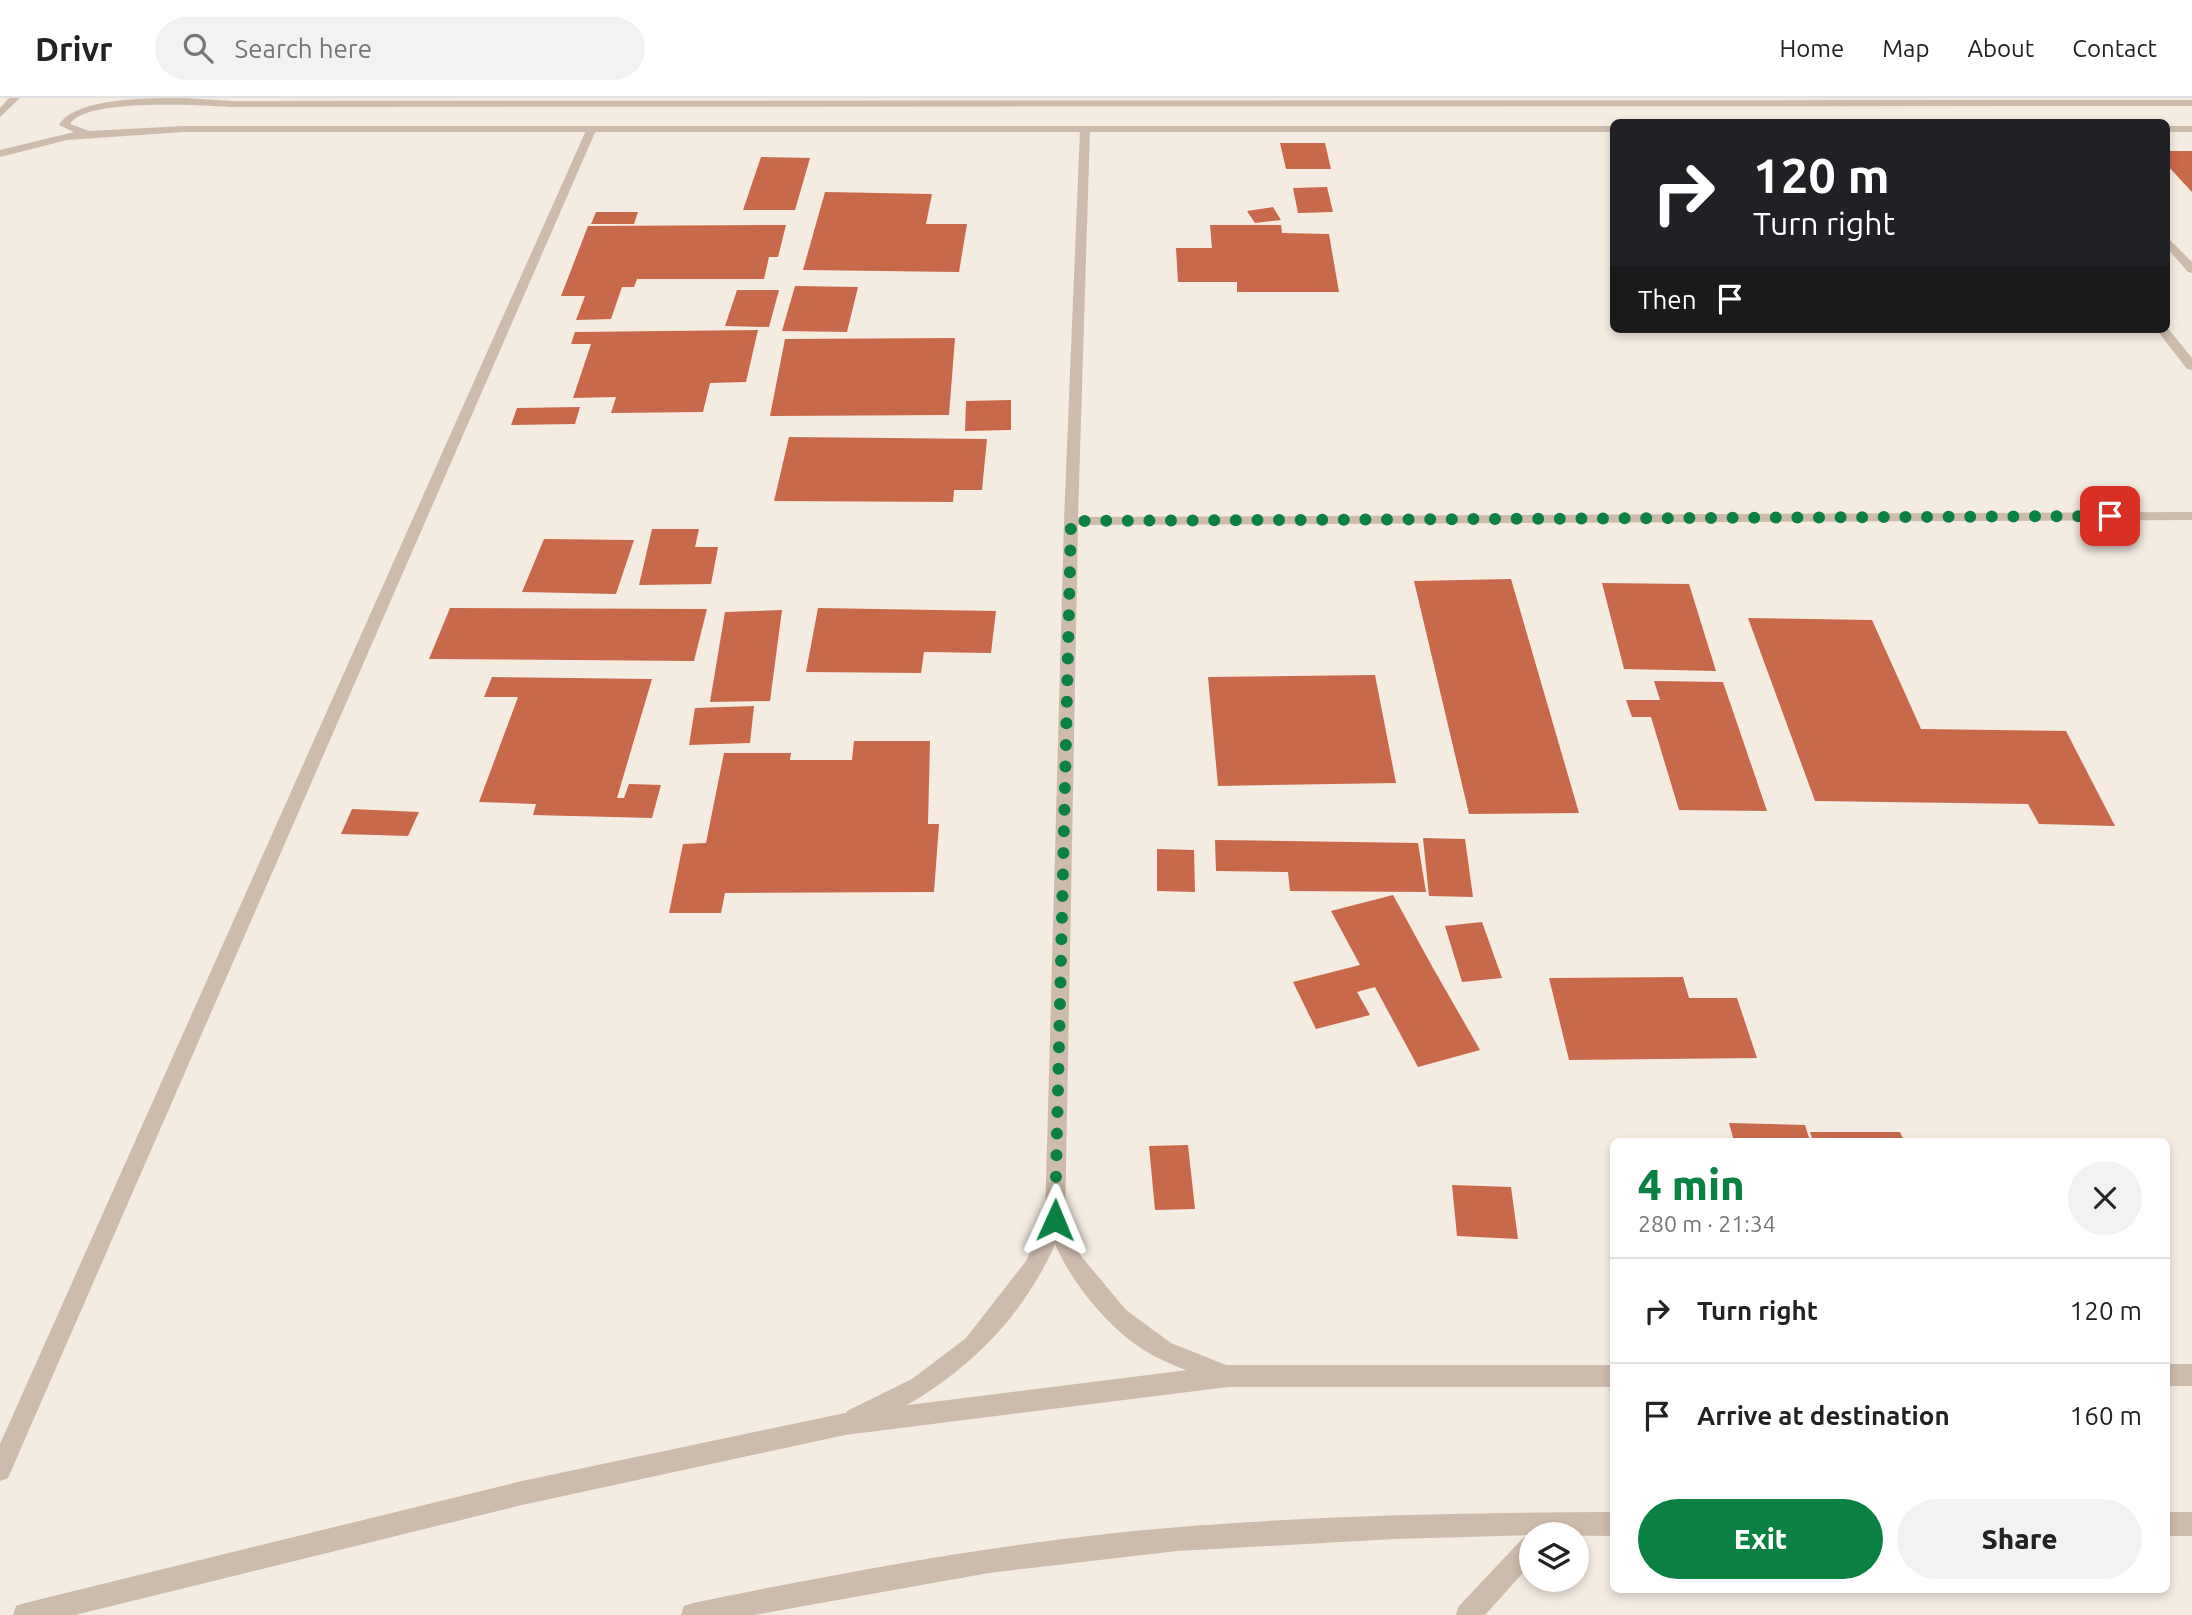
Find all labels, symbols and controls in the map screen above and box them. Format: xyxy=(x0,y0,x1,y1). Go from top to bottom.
search box xyxy=(155,17,645,80)
icon: search xyxy=(179,29,217,67)
text: Drivr xyxy=(35,30,113,67)
text: Search here xyxy=(235,34,372,63)
text: Home xyxy=(1779,35,1844,62)
text: Map xyxy=(1882,35,1929,62)
text: About xyxy=(1967,35,2034,62)
text: Contact xyxy=(2072,35,2157,62)
icon: right xyxy=(1638,147,1729,238)
text: 120 m xyxy=(1753,147,1890,202)
text: Turn right xyxy=(1753,205,1895,241)
icon: arrive xyxy=(1711,280,1749,318)
text: Then xyxy=(1638,285,1697,314)
pin xyxy=(2080,486,2140,546)
icon: arrive xyxy=(2091,497,2129,535)
text: 4 min xyxy=(1638,1161,1745,1208)
button: close xyxy=(2068,1161,2142,1235)
position arrow xyxy=(1018,1183,1092,1257)
text: 280 m · 21:34 xyxy=(1638,1211,1776,1236)
icon: right xyxy=(1638,1292,1676,1330)
text: Turn right xyxy=(1697,1296,1818,1325)
text: 120 m xyxy=(2070,1296,2142,1325)
icon: arrive xyxy=(1638,1397,1676,1435)
text: Arrive at destination xyxy=(1697,1401,1950,1430)
text: 160 m xyxy=(2070,1401,2142,1430)
button: Exit xyxy=(1638,1499,1883,1579)
button: Share xyxy=(1897,1499,2142,1579)
map controls xyxy=(1519,1522,1589,1592)
button: layers xyxy=(1519,1522,1589,1592)

